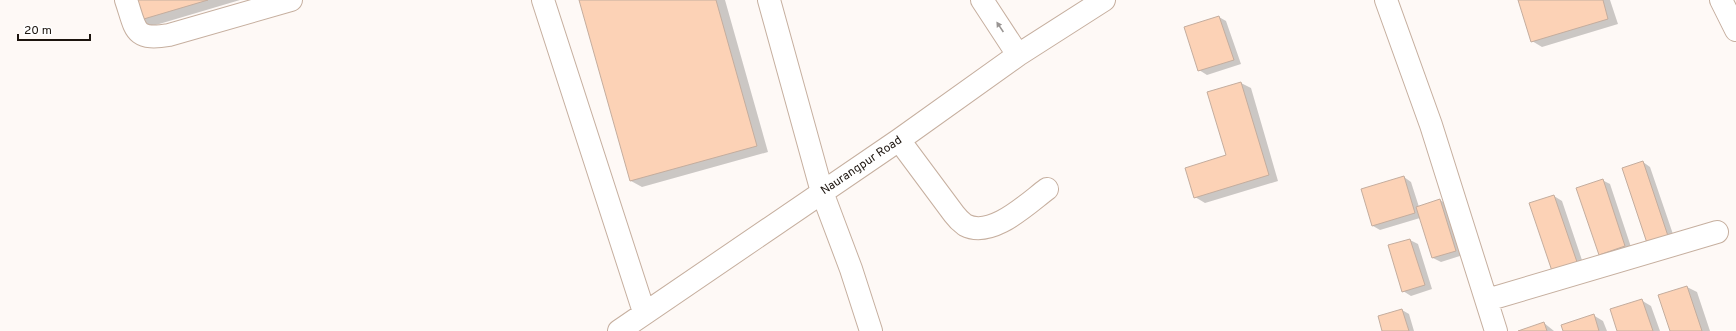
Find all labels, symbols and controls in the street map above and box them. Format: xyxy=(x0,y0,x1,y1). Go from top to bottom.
scale bar xyxy=(18,16,90,42)
one-way arrow xyxy=(996,22,1004,33)
text: 20 m xyxy=(24,23,52,39)
street label: Naurangpur Road xyxy=(818,133,905,199)

